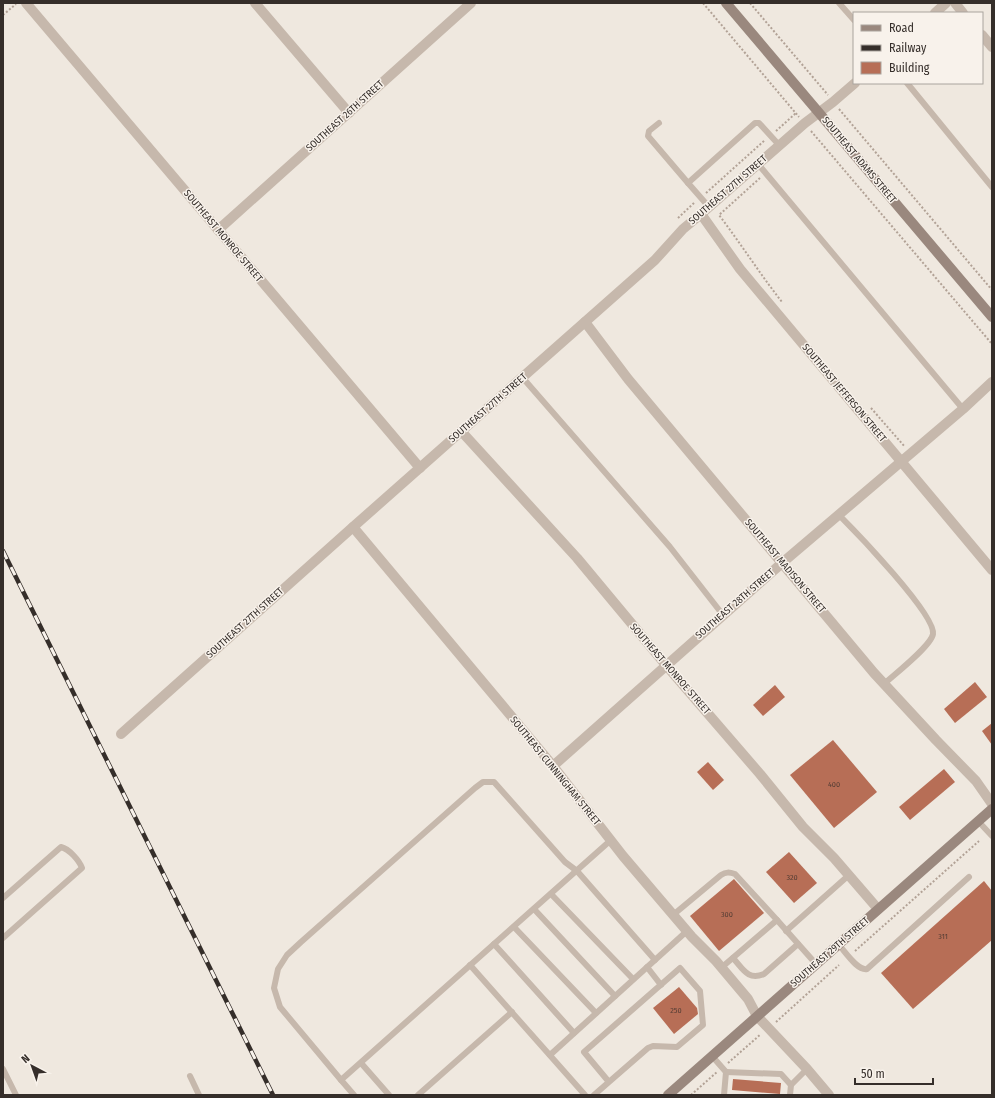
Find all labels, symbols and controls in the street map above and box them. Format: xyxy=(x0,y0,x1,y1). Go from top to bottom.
legend xyxy=(853,12,983,84)
text: Road xyxy=(889,21,914,35)
text: Railway xyxy=(889,41,927,55)
text: Building xyxy=(889,61,930,75)
street label: SOUTHEAST 26TH STREET xyxy=(304,78,387,154)
street label: SOUTHEAST ADAMS STREET xyxy=(819,114,899,206)
street label: SOUTHEAST 27TH STREET xyxy=(686,153,770,227)
street label: SOUTHEAST MONROE STREET xyxy=(181,188,265,285)
street label: SOUTHEAST JEFFERSON STREET xyxy=(799,342,889,445)
street label: SOUTHEAST 27TH STREET xyxy=(446,371,530,445)
street label: SOUTHEAST MADISON STREET xyxy=(742,517,828,616)
street label: SOUTHEAST 28TH STREET xyxy=(693,566,777,642)
street label: SOUTHEAST 27TH STREET xyxy=(204,585,286,661)
street label: SOUTHEAST MONROE STREET xyxy=(627,621,713,717)
street label: SOUTHEAST CUNNINGHAM STREET xyxy=(507,714,603,828)
house number: 400 xyxy=(828,780,840,789)
house number: 320 xyxy=(786,873,798,882)
house number: 300 xyxy=(721,910,733,919)
street label: SOUTHEAST 29TH STREET xyxy=(788,914,872,989)
house number: 311 xyxy=(938,932,948,941)
house number: 250 xyxy=(670,1006,682,1015)
north arrow xyxy=(12,1046,52,1086)
text: N xyxy=(19,1052,33,1066)
scale bar xyxy=(855,1060,933,1086)
text: 50 m xyxy=(861,1067,885,1081)

